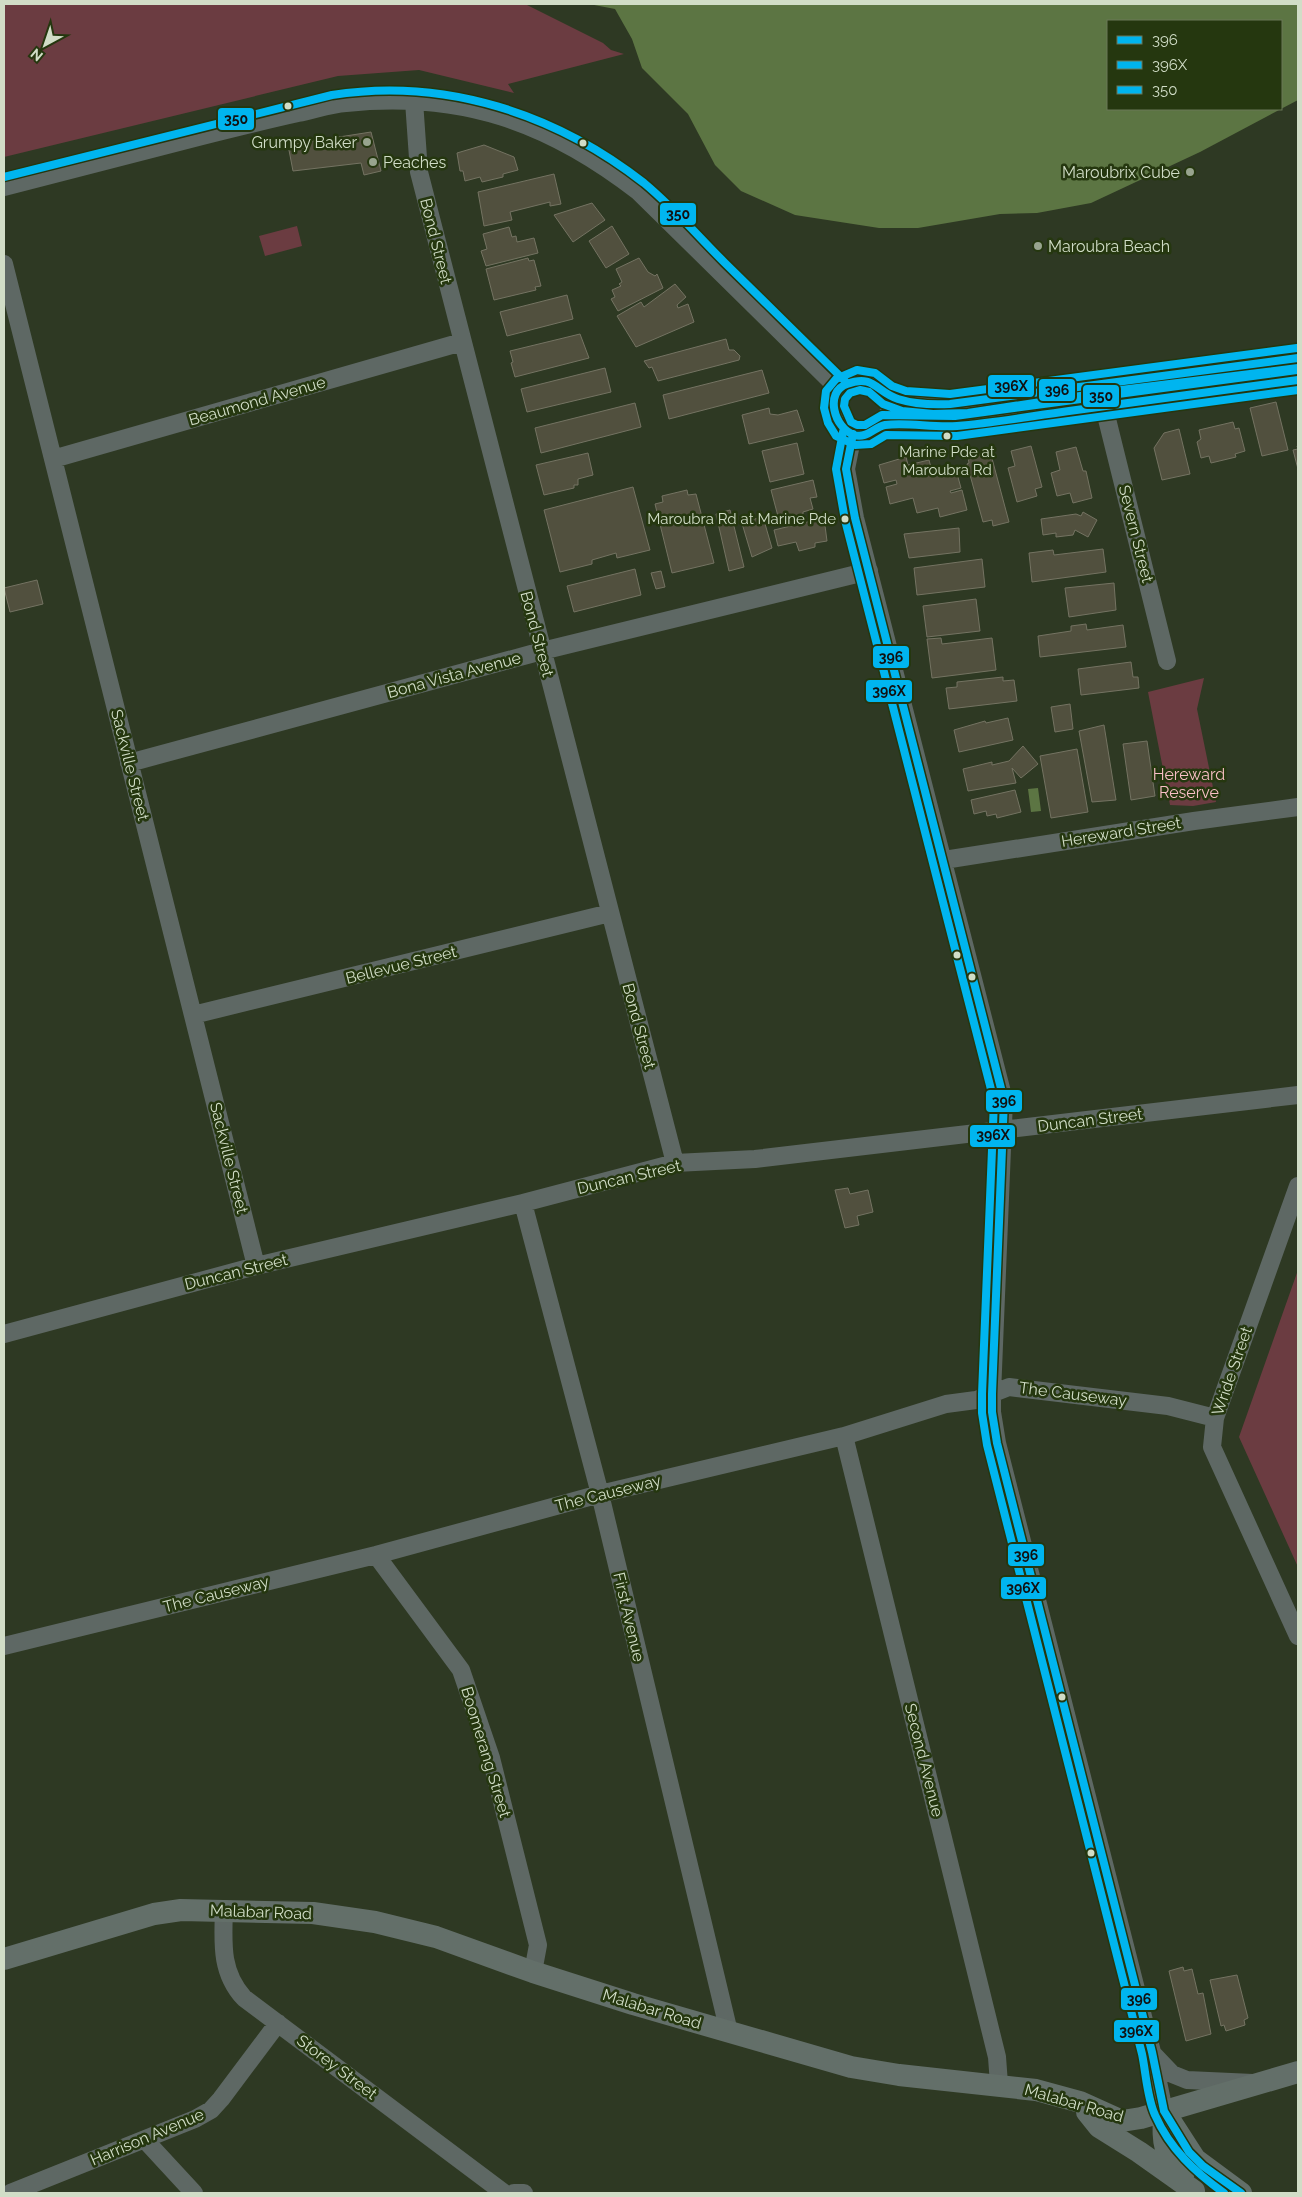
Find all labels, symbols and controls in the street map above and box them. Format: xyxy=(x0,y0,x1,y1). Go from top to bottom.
north arrow xyxy=(20,20,70,70)
legend xyxy=(1107,20,1282,110)
text: 396 xyxy=(1152,31,1178,49)
text: N xyxy=(27,45,46,65)
text: 396X xyxy=(1152,56,1188,74)
text: 350 xyxy=(1152,81,1177,99)
unlabelled marker xyxy=(283,101,293,111)
line badge: 350 xyxy=(217,107,255,131)
text: 350 xyxy=(224,111,248,127)
place label: Grumpy Baker xyxy=(251,133,357,152)
marker: Grumpy Baker xyxy=(361,136,373,148)
unlabelled marker xyxy=(578,138,588,148)
place label: Peaches xyxy=(383,153,446,172)
marker: Peaches xyxy=(367,156,379,168)
place label: Maroubrix Cube xyxy=(1062,163,1180,182)
marker: Maroubrix Cube xyxy=(1184,166,1196,178)
street label: Bond Street xyxy=(416,196,456,287)
line badge: 350 xyxy=(659,202,697,226)
text: 350 xyxy=(666,206,690,222)
place label: Maroubra Beach xyxy=(1048,237,1170,256)
marker: Maroubra Beach xyxy=(1032,240,1044,252)
street label: Beaumond Avenue xyxy=(186,372,328,430)
line badge: 396X xyxy=(987,374,1035,398)
text: 396X xyxy=(994,378,1029,394)
line badge: 396 xyxy=(1038,378,1076,402)
text: 396 xyxy=(1045,382,1069,398)
line badge: 350 xyxy=(1082,384,1120,408)
text: 350 xyxy=(1089,388,1113,404)
marker: Marine Pde at Maroubra Rd xyxy=(942,431,952,441)
place label: Marine Pde at Maroubra Rd xyxy=(899,443,995,479)
street label: Severn Street xyxy=(1115,483,1157,585)
place label: Maroubra Rd at Marine Pde xyxy=(647,510,836,528)
marker: Maroubra Rd at Marine Pde xyxy=(840,514,850,524)
street label: Bond Street xyxy=(516,589,558,680)
line badge: 396 xyxy=(872,645,910,669)
street label: Bona Vista Avenue xyxy=(385,648,523,702)
text: 396 xyxy=(879,649,903,665)
line badge: 396X xyxy=(865,679,913,703)
text: 396X xyxy=(872,683,907,699)
street label: Sackville Street xyxy=(107,707,153,823)
park label: Hereward Reserve xyxy=(1153,765,1225,802)
street label: Hereward Street xyxy=(1060,813,1183,851)
street label: Bellevue Street xyxy=(343,942,459,988)
unlabelled marker xyxy=(952,950,962,960)
unlabelled marker xyxy=(967,972,977,982)
street label: Bond Street xyxy=(618,981,660,1072)
line badge: 396 xyxy=(985,1089,1023,1113)
text: 396 xyxy=(992,1093,1016,1109)
street label: Sackville Street xyxy=(206,1100,252,1216)
street label: Duncan Street xyxy=(1036,1104,1144,1136)
line badge: 396X xyxy=(969,1124,1016,1148)
text: 396X xyxy=(976,1127,1011,1143)
street label: Duncan Street xyxy=(575,1156,683,1198)
street label: Duncan Street xyxy=(182,1250,290,1294)
street label: Wride Street xyxy=(1208,1323,1256,1418)
street label: The Causeway xyxy=(1018,1378,1128,1410)
street label: The Causeway xyxy=(553,1471,663,1515)
line badge: 396 xyxy=(1007,1543,1045,1567)
text: 396 xyxy=(1014,1547,1038,1563)
street label: First Avenue xyxy=(609,1570,649,1664)
street label: The Causeway xyxy=(161,1572,271,1616)
line badge: 396X xyxy=(1000,1576,1047,1600)
text: 396X xyxy=(1006,1580,1041,1596)
street label: Boomerang Street xyxy=(457,1684,515,1820)
unlabelled marker xyxy=(1057,1692,1067,1702)
street label: Second Avenue xyxy=(901,1701,947,1819)
unlabelled marker xyxy=(1086,1848,1096,1858)
street label: Malabar Road xyxy=(210,1901,312,1923)
street label: Malabar Road xyxy=(600,1985,704,2033)
line badge: 396 xyxy=(1120,1987,1158,2011)
text: 396 xyxy=(1127,1991,1151,2007)
line badge: 396X xyxy=(1113,2019,1160,2043)
text: 396X xyxy=(1119,2023,1154,2039)
street label: Storey Street xyxy=(293,2031,381,2104)
street label: Malabar Road xyxy=(1022,2080,1126,2126)
street label: Harrison Avenue xyxy=(87,2105,207,2169)

